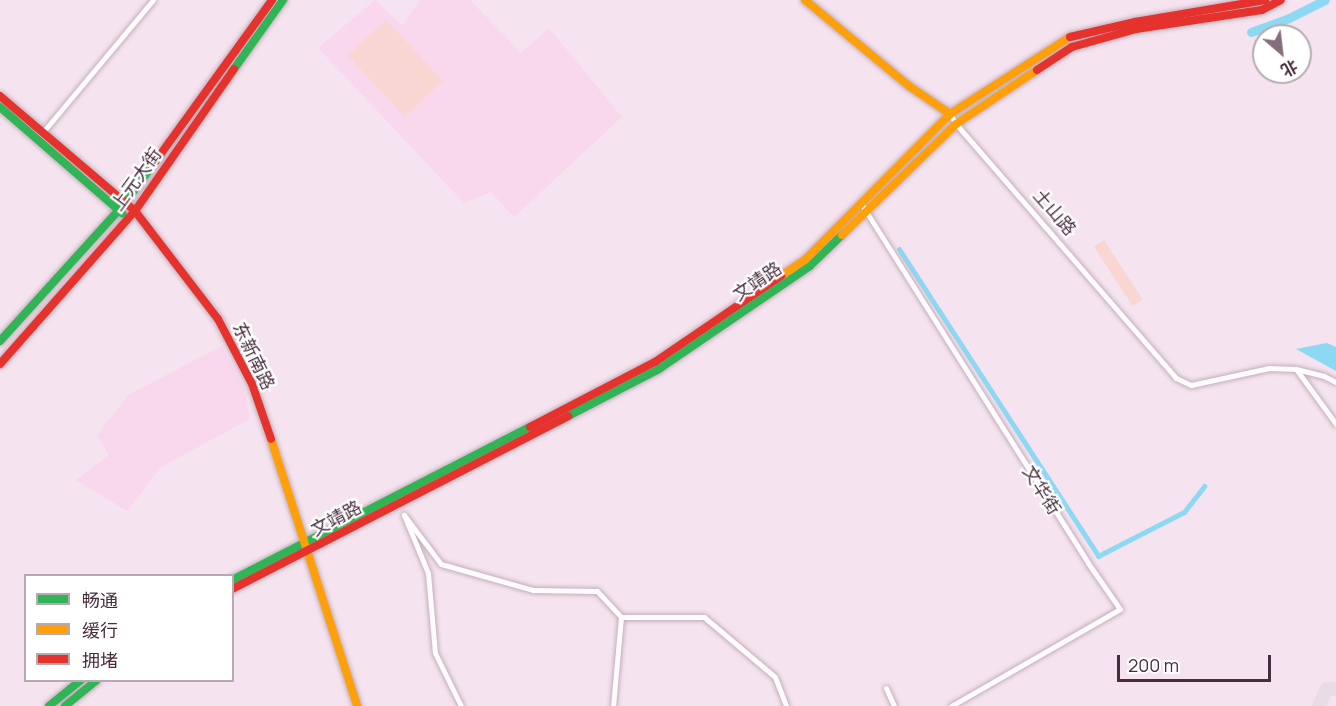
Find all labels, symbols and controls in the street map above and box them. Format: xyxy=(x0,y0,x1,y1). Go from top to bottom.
north arrow xyxy=(1252,24,1312,84)
text: 北 xyxy=(1277,55,1302,82)
street label: 上元大街 xyxy=(106,144,166,214)
street label: 土山路 xyxy=(1029,185,1081,239)
street label: 文靖路 xyxy=(729,257,785,305)
street label: 东新南路 xyxy=(229,319,279,393)
street label: 文华街 xyxy=(1019,461,1065,519)
street label: 文靖路 xyxy=(307,496,365,540)
legend xyxy=(24,574,234,682)
text: 畅通 xyxy=(82,588,118,612)
text: 缓行 xyxy=(82,618,118,642)
scale bar xyxy=(1120,643,1274,681)
text: 拥堵 xyxy=(82,648,118,672)
text: 200 m xyxy=(1128,653,1179,677)

